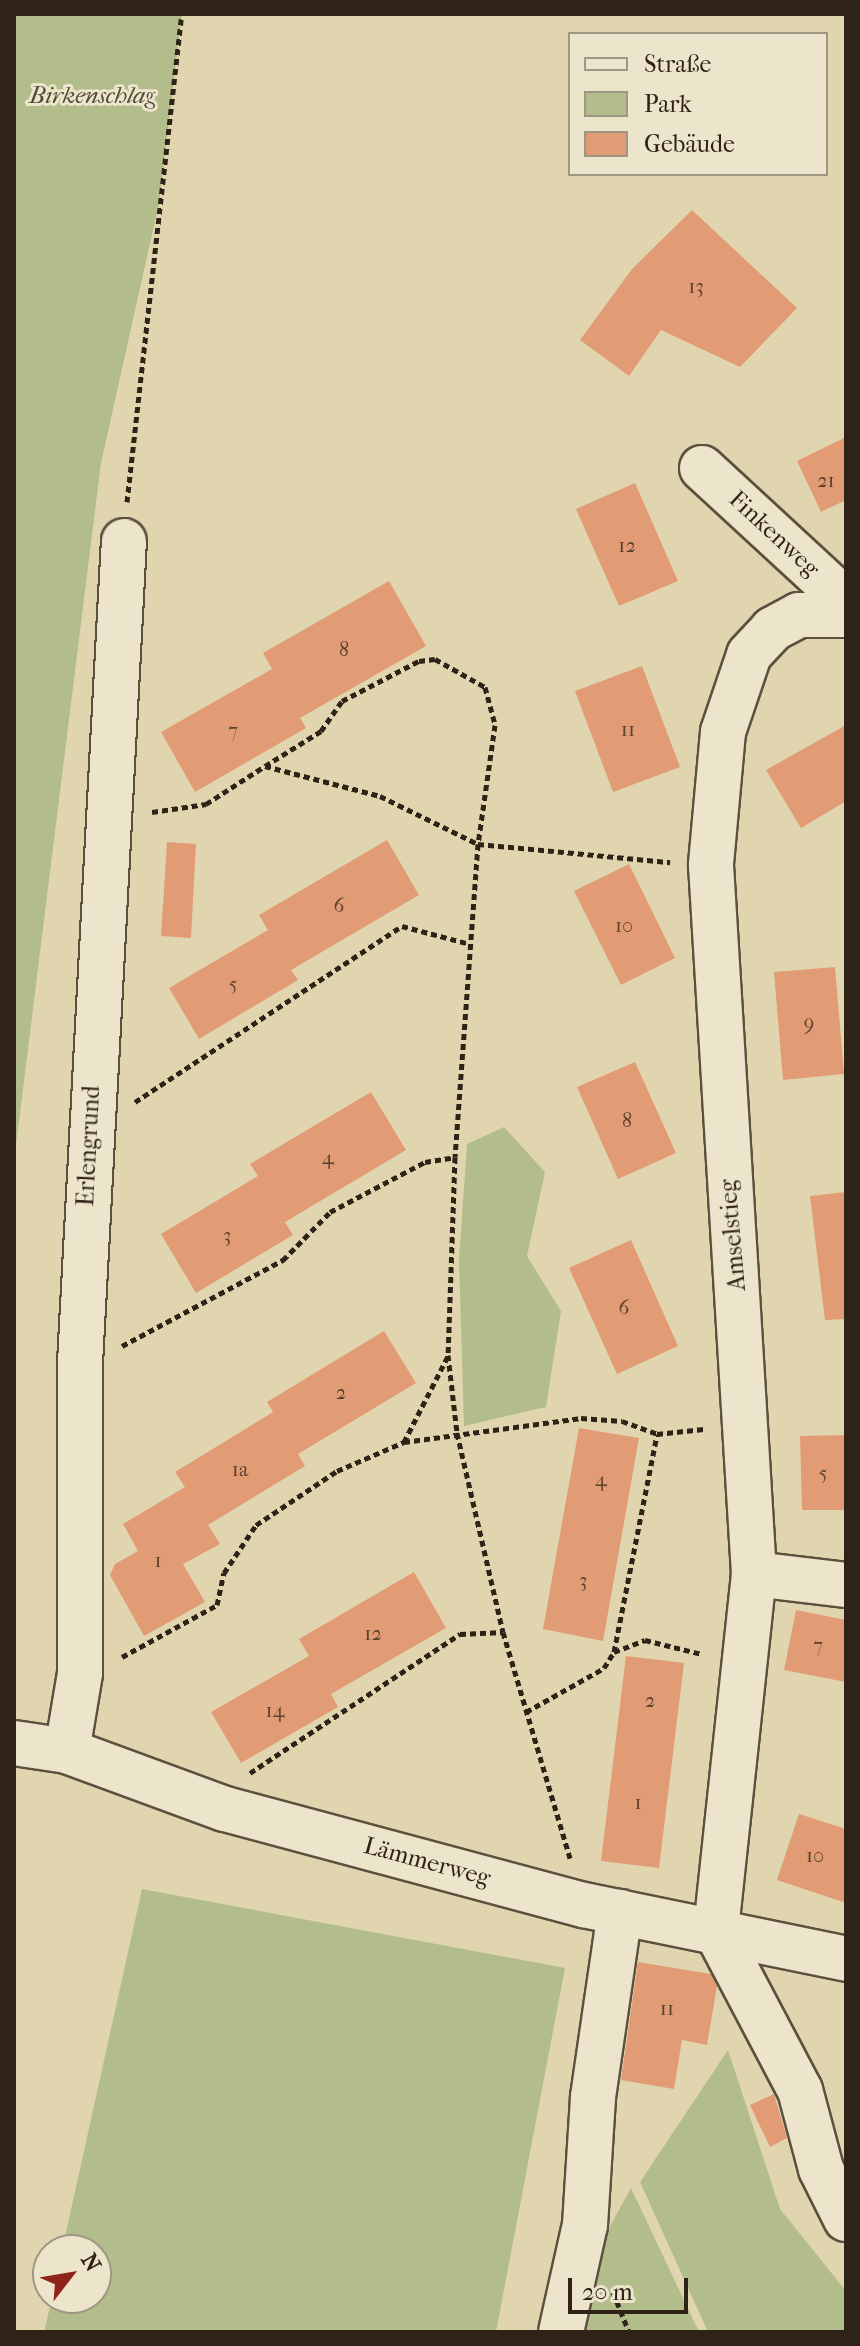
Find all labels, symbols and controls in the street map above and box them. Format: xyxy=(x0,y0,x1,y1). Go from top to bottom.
legend xyxy=(568,32,828,176)
text: Straße xyxy=(644,50,711,78)
park label: Birkenschlag xyxy=(29,82,155,110)
text: Park xyxy=(644,90,692,118)
text: Gebäude xyxy=(644,130,735,158)
house number: 13 xyxy=(688,274,704,298)
house number: 21 xyxy=(817,468,835,492)
street label: Finkenweg xyxy=(723,485,825,583)
house number: 12 xyxy=(618,533,636,557)
house number: 8 xyxy=(339,637,349,661)
house number: 11 xyxy=(621,717,635,741)
house number: 7 xyxy=(228,718,238,742)
house number: 6 xyxy=(334,893,344,917)
house number: 10 xyxy=(615,913,633,937)
house number: 5 xyxy=(229,972,237,996)
house number: 9 xyxy=(804,1011,814,1035)
street label: Erlengrund xyxy=(71,1085,107,1207)
house number: 8 xyxy=(622,1108,632,1132)
house number: 4 xyxy=(322,1145,334,1169)
street label: Amselstieg xyxy=(714,1178,752,1292)
house number: 3 xyxy=(223,1223,231,1247)
house number: 6 xyxy=(619,1295,629,1319)
house number: 2 xyxy=(336,1380,346,1404)
house number: 1a xyxy=(232,1457,248,1481)
house number: 5 xyxy=(819,1461,827,1485)
house number: 4 xyxy=(595,1467,607,1491)
house number: 1 xyxy=(154,1548,162,1572)
house number: 3 xyxy=(579,1568,587,1592)
house number: 12 xyxy=(364,1621,382,1645)
house number: 7 xyxy=(813,1633,823,1657)
house number: 2 xyxy=(645,1688,655,1712)
house number: 14 xyxy=(266,1698,284,1722)
house number: 1 xyxy=(634,1790,642,1814)
street label: Lämmerweg xyxy=(361,1831,493,1893)
house number: 10 xyxy=(806,1843,824,1867)
house number: 11 xyxy=(660,1996,674,2020)
north arrow xyxy=(32,2234,112,2314)
text: N xyxy=(75,2249,106,2277)
scale bar xyxy=(572,2262,692,2312)
text: 20 m xyxy=(582,2278,633,2306)

